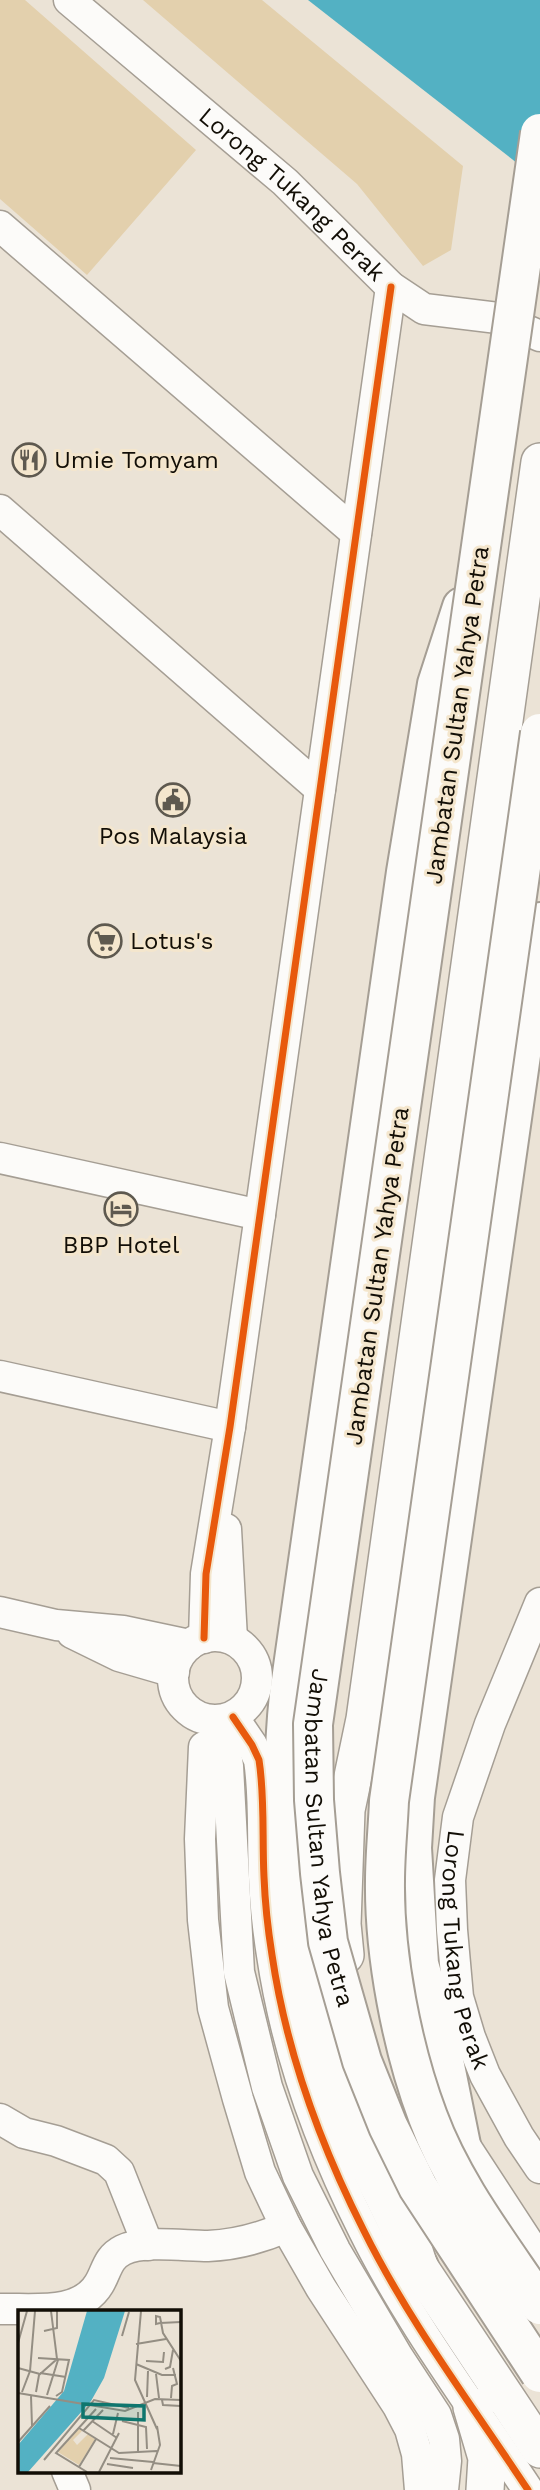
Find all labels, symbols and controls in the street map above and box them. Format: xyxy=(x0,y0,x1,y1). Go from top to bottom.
street label: Lorong Tukang Perak xyxy=(193,102,391,287)
restaurant icon: Umie Tomyam xyxy=(10,441,48,479)
place label: Umie Tomyam xyxy=(54,446,219,474)
street label: Jambatan Sultan Yahya Petra xyxy=(419,544,495,886)
public building icon: Pos Malaysia xyxy=(154,781,192,819)
place label: Pos Malaysia xyxy=(99,822,247,850)
supermarket icon: Lotus's xyxy=(86,922,124,960)
place label: Lotus's xyxy=(130,927,213,955)
street label: Jambatan Sultan Yahya Petra xyxy=(339,1105,415,1447)
hotel icon: BBP Hotel xyxy=(102,1190,140,1228)
place label: BBP Hotel xyxy=(63,1231,180,1259)
street label: Jambatan Sultan Yahya Petra xyxy=(299,1667,360,2010)
street label: Lorong Tukang Perak xyxy=(436,1828,496,2074)
inset map xyxy=(18,2310,180,2472)

